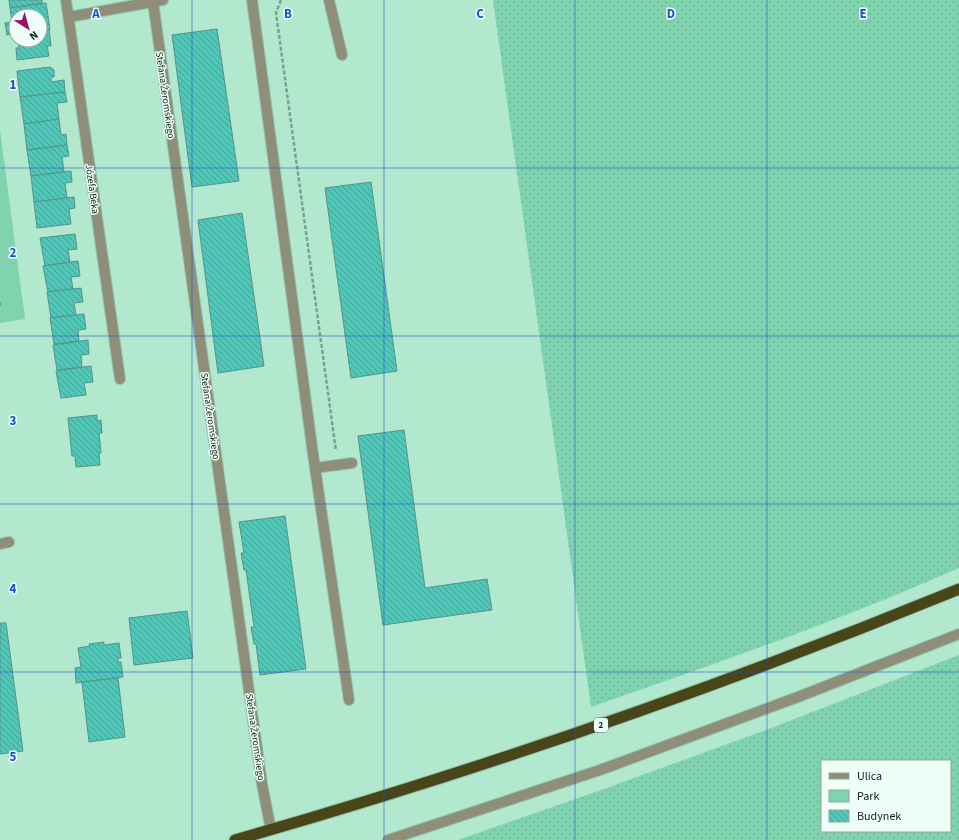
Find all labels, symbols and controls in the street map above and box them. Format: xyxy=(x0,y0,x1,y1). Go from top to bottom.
text: A xyxy=(91,5,100,23)
text: B xyxy=(284,5,292,23)
text: C xyxy=(476,5,484,23)
text: D xyxy=(667,5,675,23)
text: E xyxy=(859,5,867,23)
north arrow xyxy=(8,8,48,48)
text: N xyxy=(26,27,41,44)
street label: Stefana Żeromskiego xyxy=(152,51,178,139)
text: 1 xyxy=(10,76,17,94)
street label: Józefa Beka xyxy=(82,164,102,215)
text: 2 xyxy=(10,244,17,262)
street label: Stefana Żeromskiego xyxy=(197,372,223,460)
text: 3 xyxy=(10,412,17,430)
text: 4 xyxy=(10,580,17,598)
street label: Stefana Żeromskiego xyxy=(242,693,268,781)
road number: 2 xyxy=(594,718,608,732)
text: 5 xyxy=(10,748,17,766)
legend xyxy=(821,760,951,832)
text: Ulica xyxy=(857,768,882,785)
text: Park xyxy=(857,788,879,805)
text: Budynek xyxy=(857,808,901,825)

